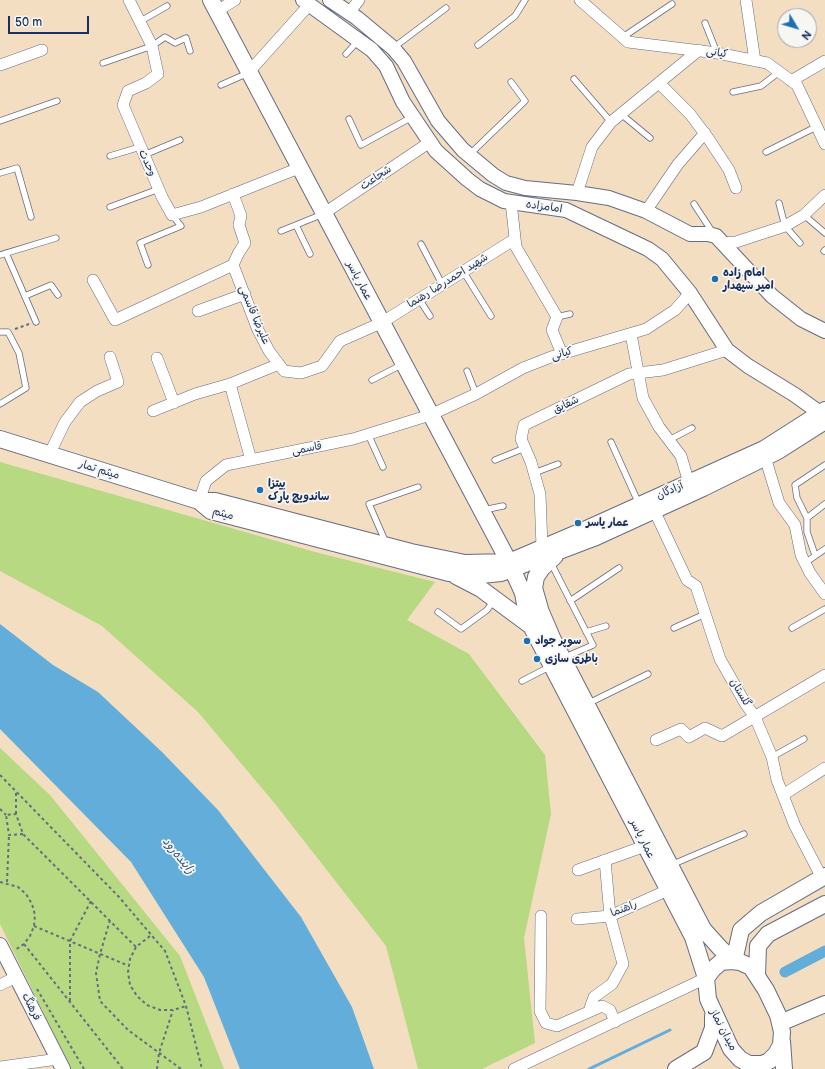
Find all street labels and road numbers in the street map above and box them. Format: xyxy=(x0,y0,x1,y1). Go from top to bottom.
street label: کیانی xyxy=(705,45,729,61)
street label: وحدت xyxy=(135,148,159,178)
street label: شجاعت xyxy=(358,163,394,193)
street label: امامزاده xyxy=(525,198,563,216)
street label: شهید احمدرضا رهنما xyxy=(405,251,491,311)
street label: عمار یاسر xyxy=(343,259,375,303)
street label: علیرضا قاسمی xyxy=(236,284,272,346)
street label: کیانی xyxy=(550,345,574,363)
street label: شقایق xyxy=(551,393,581,417)
street label: قاسمی xyxy=(291,440,323,458)
street label: میثم تمار xyxy=(77,458,121,482)
street label: آزادگان xyxy=(654,479,686,503)
street label: میثم xyxy=(211,505,235,523)
street label: گلستان xyxy=(726,676,754,710)
street label: عمار یاسر xyxy=(626,817,658,861)
street label: راهنما xyxy=(609,898,639,920)
street label: فرهنگ xyxy=(18,991,44,1023)
street label: میدان نماز xyxy=(707,1007,739,1053)

